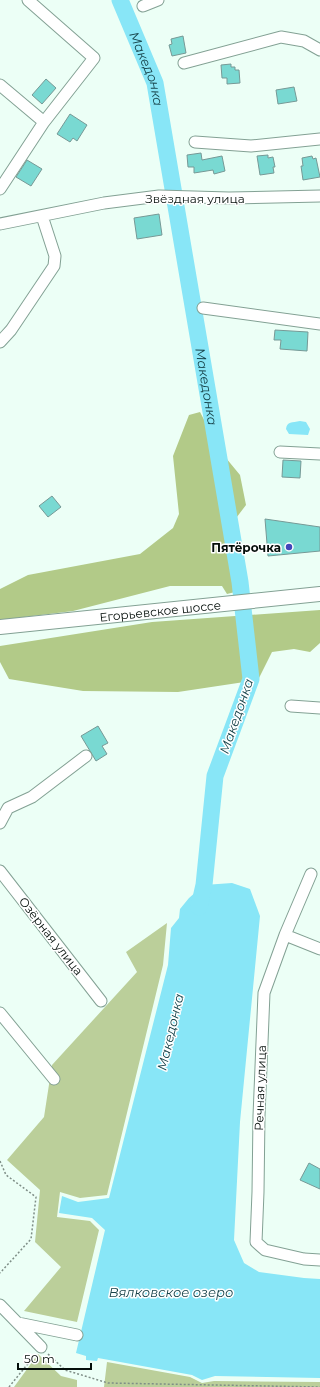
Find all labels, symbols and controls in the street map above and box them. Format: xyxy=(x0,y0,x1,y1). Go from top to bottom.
water label: Македонка xyxy=(126,29,167,107)
street label: Звёздная улица xyxy=(145,191,245,206)
water label: Македонка xyxy=(192,347,221,427)
place label: Пятёрочка xyxy=(211,540,281,555)
marker: Пятёрочка xyxy=(284,542,294,552)
street label: Егорьевское шоссе xyxy=(99,597,222,624)
water label: Македонка xyxy=(216,676,256,756)
street label: Озёрная улица xyxy=(16,894,86,978)
water label: Македонка xyxy=(153,992,187,1072)
street label: Речная улица xyxy=(251,1045,269,1131)
water label: Вялковское озеро xyxy=(109,1284,233,1300)
scale bar xyxy=(18,1345,91,1371)
text: 50 m xyxy=(24,1351,55,1366)

